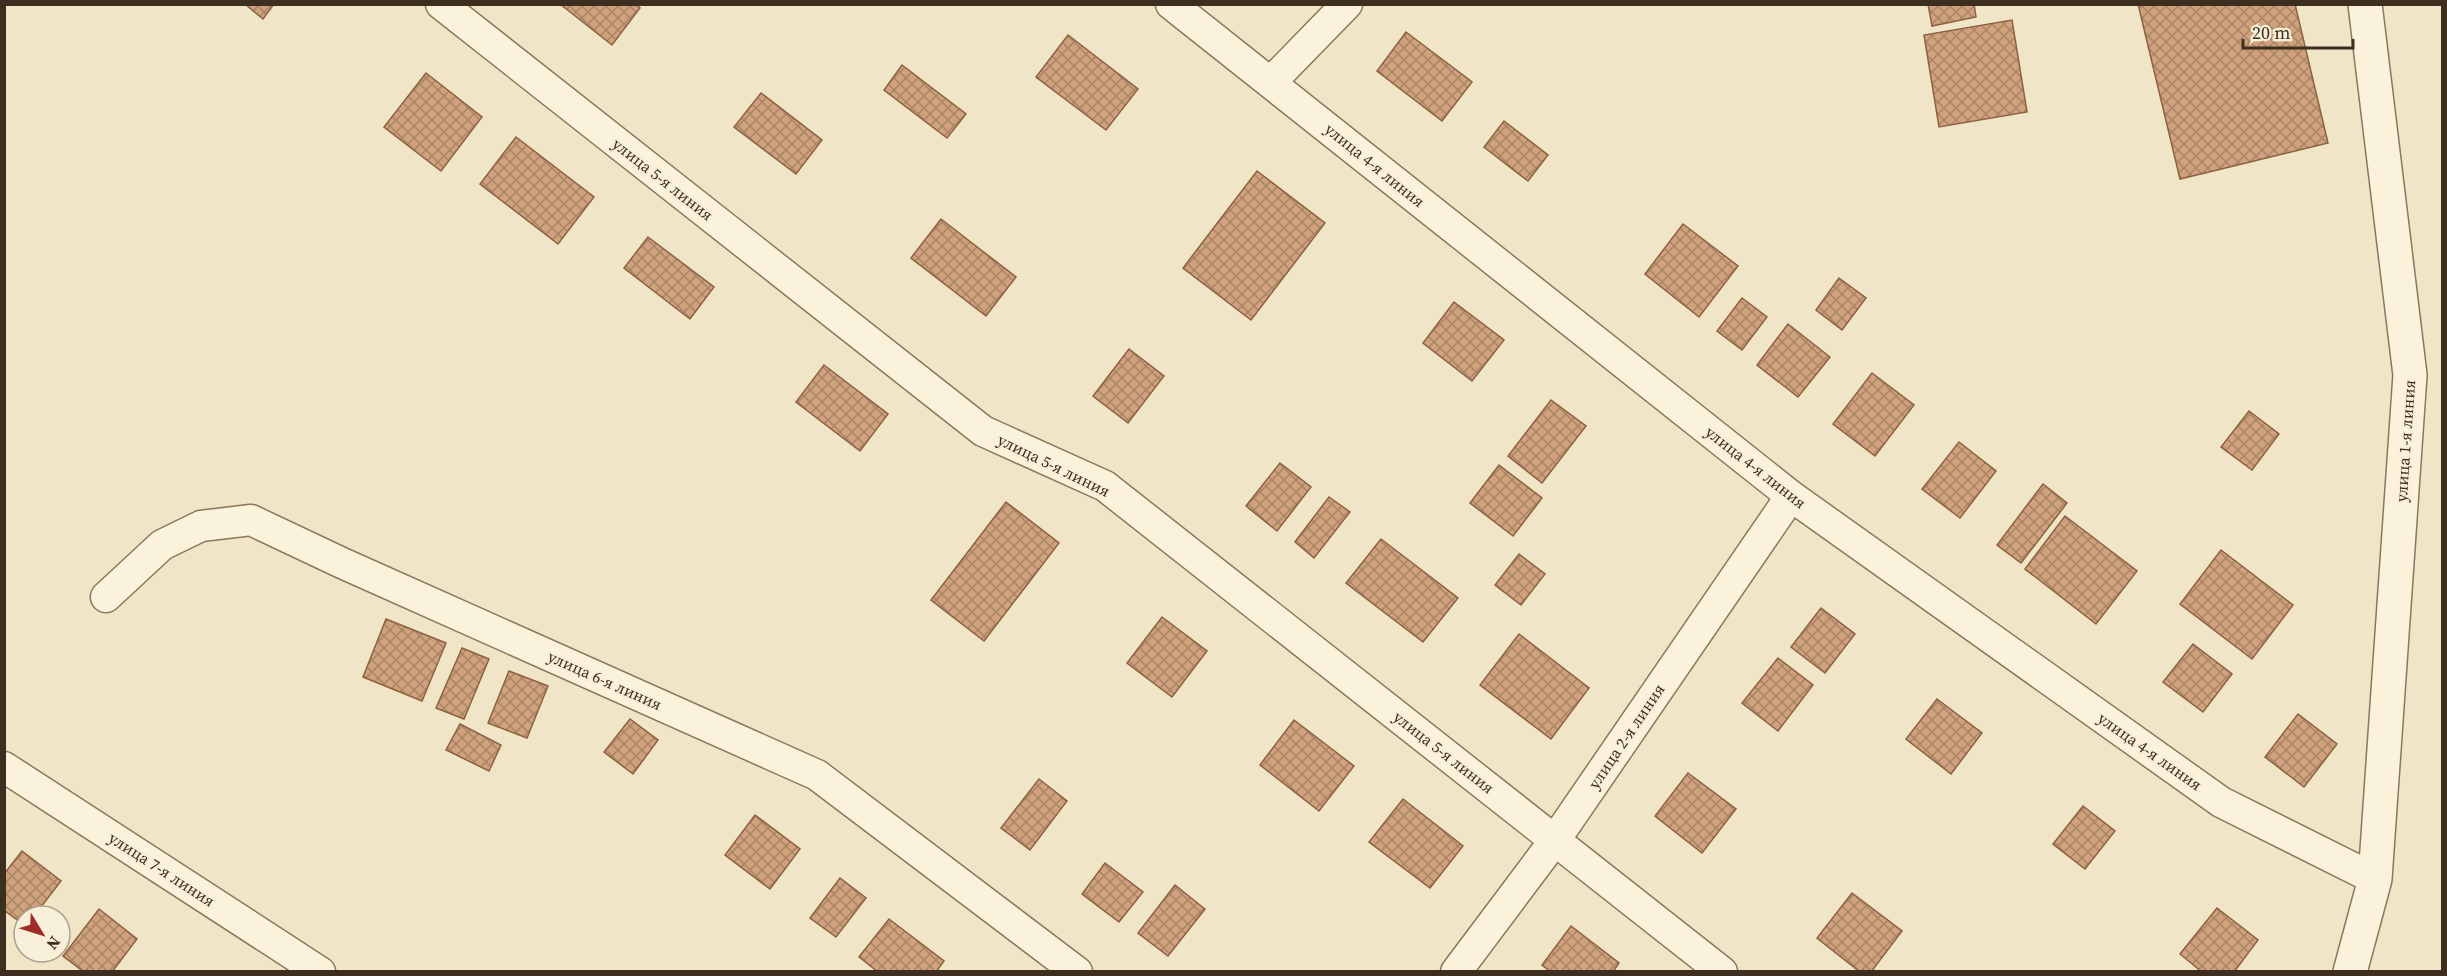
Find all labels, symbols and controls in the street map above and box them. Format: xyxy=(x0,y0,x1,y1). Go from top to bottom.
scale bar xyxy=(2243,12,2352,50)
text: 20 m xyxy=(2252,20,2290,45)
street label: улица 4-я линия xyxy=(1320,118,1430,212)
street label: улица 5-я линия xyxy=(608,133,718,225)
street label: улица 1-я линия xyxy=(2390,379,2420,503)
street label: улица 4-я линия xyxy=(1701,421,1811,513)
street label: улица 5-я линия xyxy=(994,428,1114,502)
street label: улица 6-я линия xyxy=(545,645,665,715)
street label: улица 2-я линия xyxy=(1583,679,1669,793)
street label: улица 5-я линия xyxy=(1389,706,1499,798)
street label: улица 4-я линия xyxy=(2094,707,2206,795)
street label: улица 7-я линия xyxy=(105,826,219,912)
north arrow xyxy=(12,904,72,964)
text: N xyxy=(41,932,66,955)

